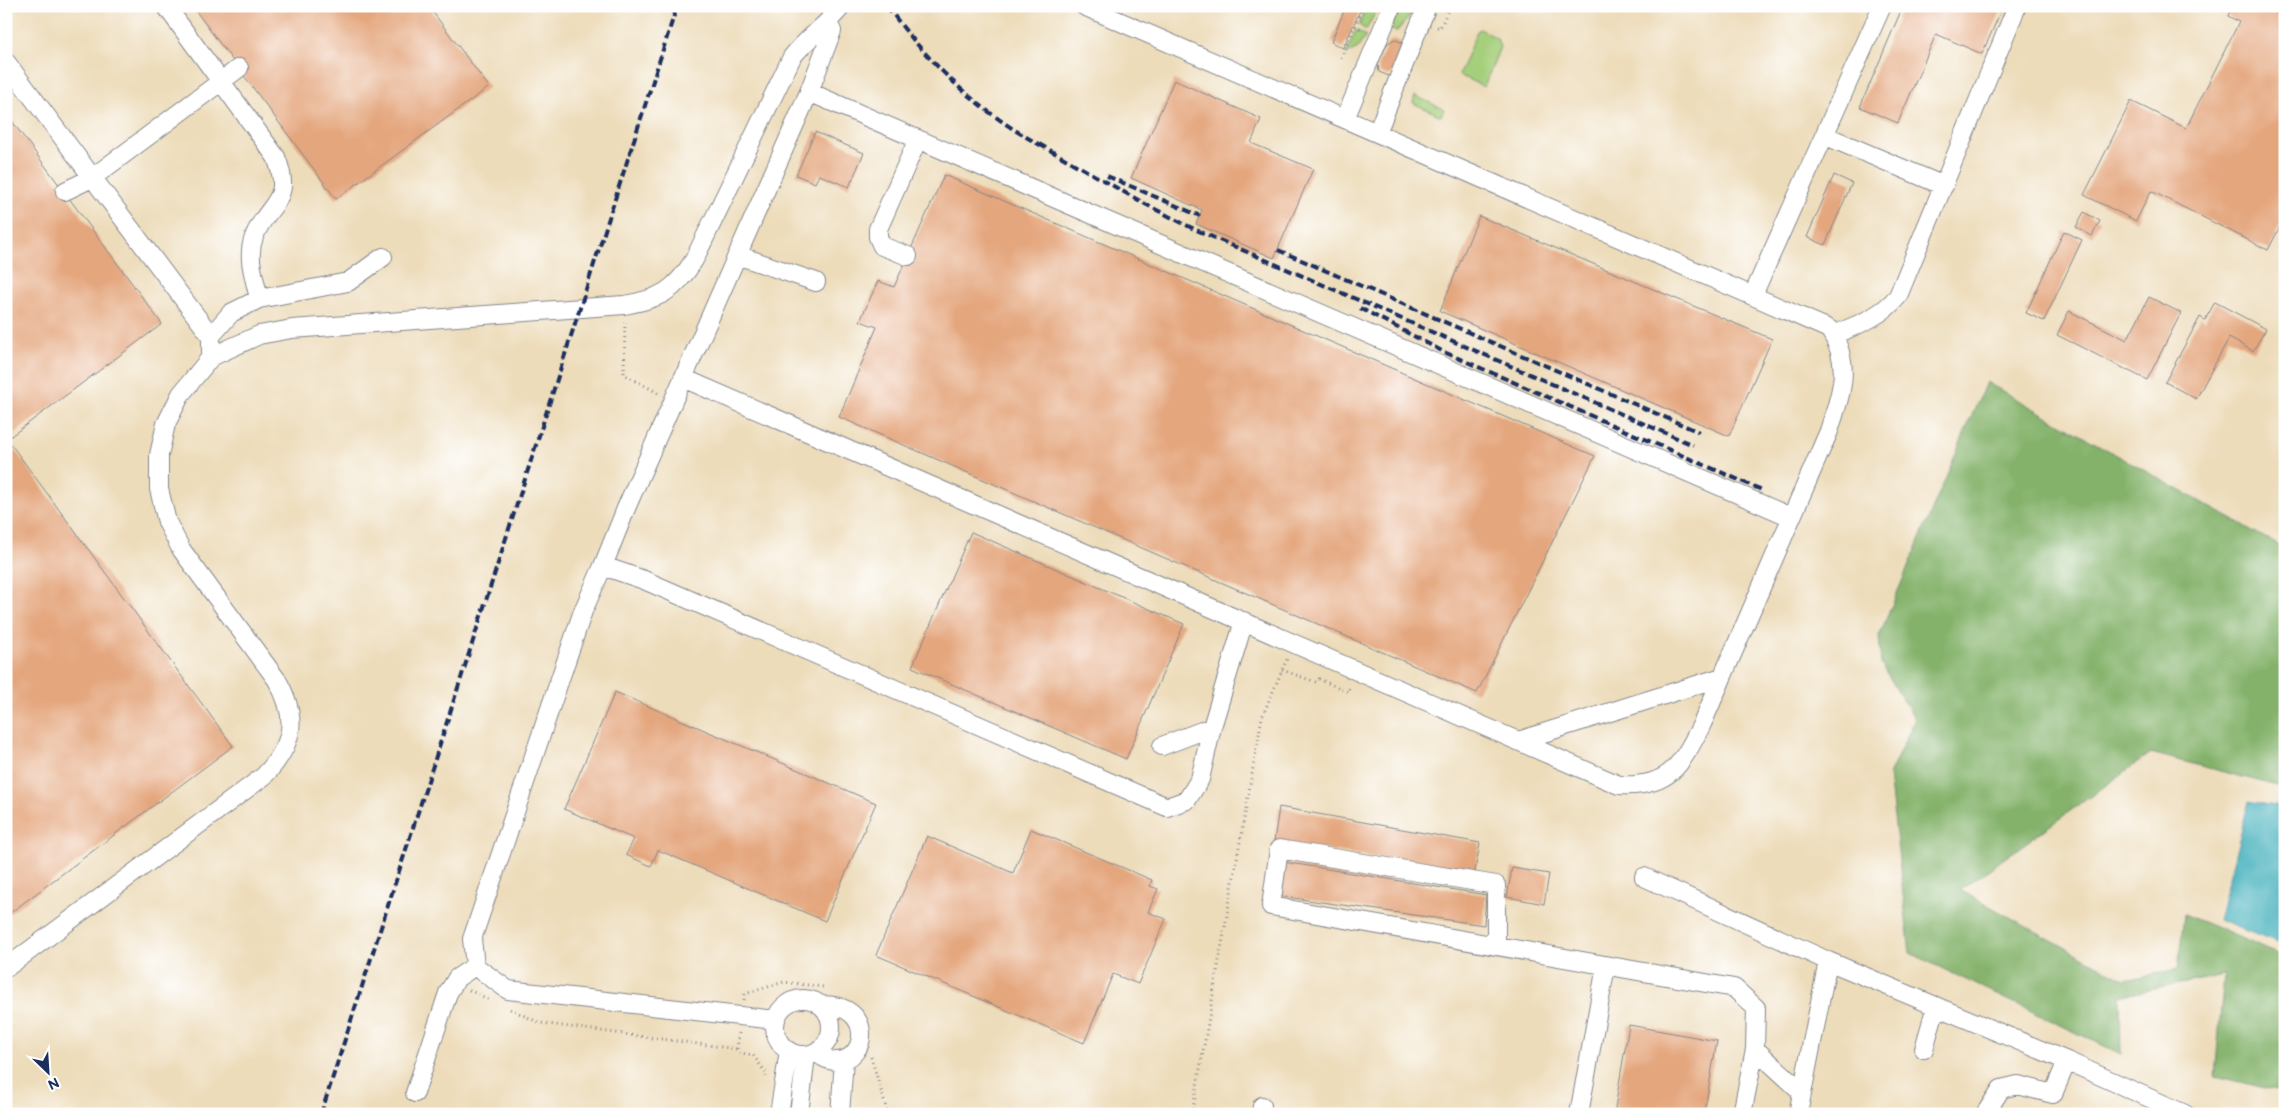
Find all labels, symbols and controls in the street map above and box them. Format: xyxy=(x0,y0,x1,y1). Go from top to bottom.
north arrow xyxy=(22,1048,72,1098)
text: N xyxy=(45,1073,62,1093)

